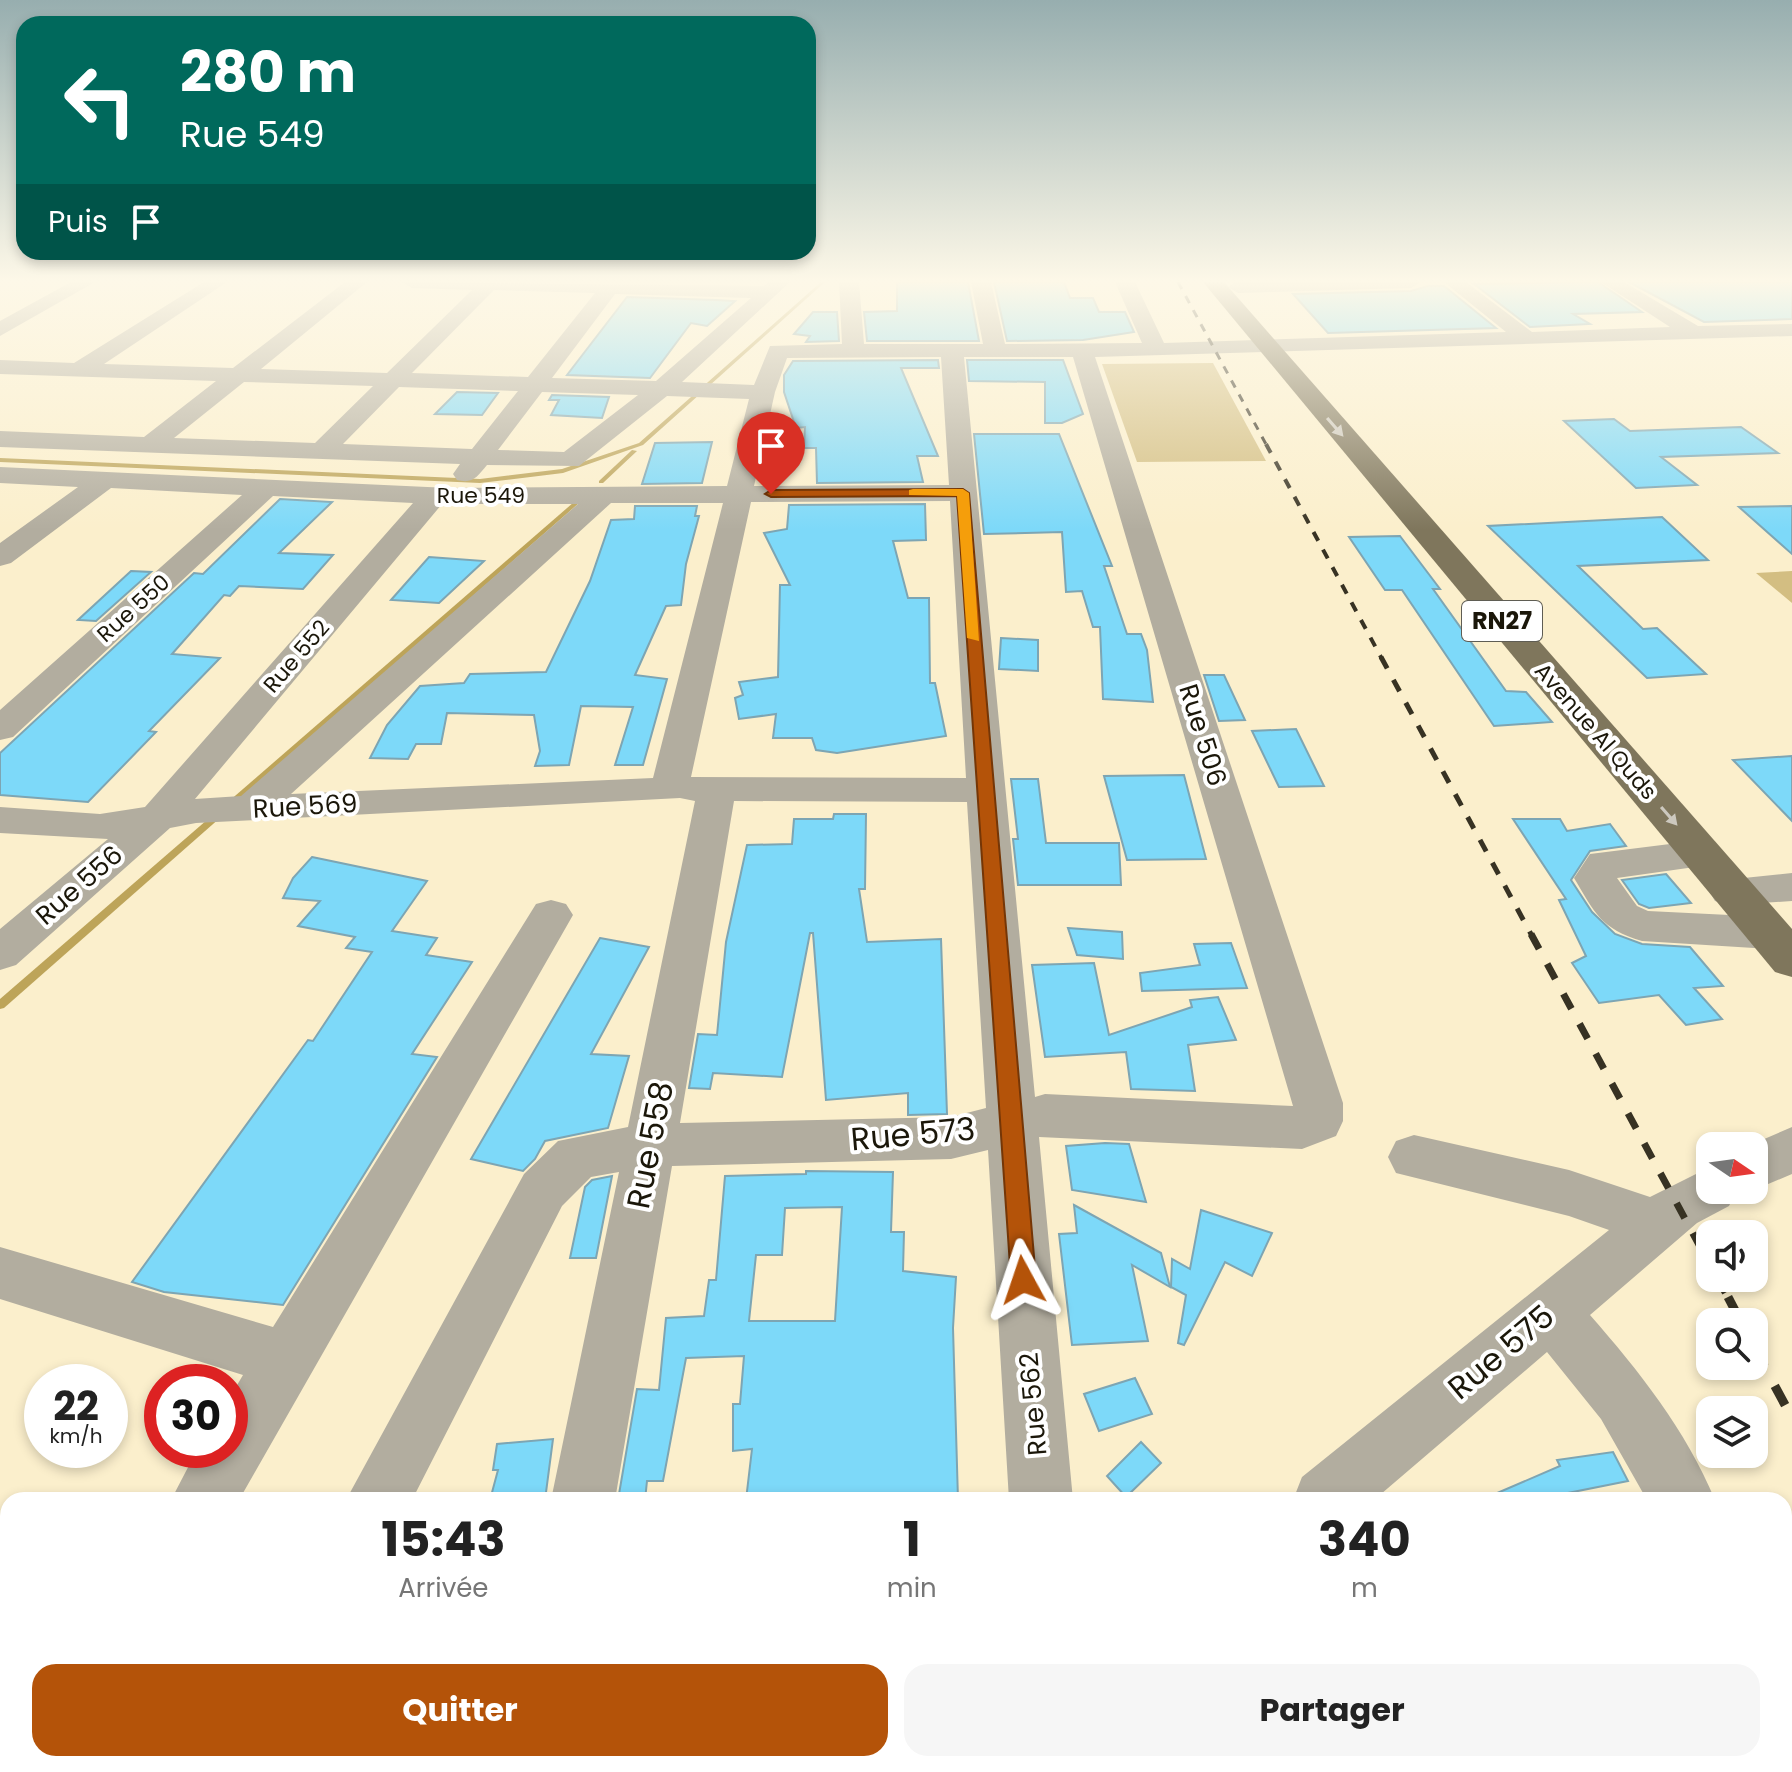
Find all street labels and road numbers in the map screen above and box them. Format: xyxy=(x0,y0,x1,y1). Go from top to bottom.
street label: Rue 549 xyxy=(437,480,525,511)
street label: Rue 550 xyxy=(90,567,177,649)
road number: RN27 xyxy=(1462,601,1542,641)
street label: Rue 552 xyxy=(256,613,337,699)
street label: Avenue Al Quds xyxy=(1527,656,1664,807)
street label: Rue 506 xyxy=(1170,680,1236,790)
street label: Rue 569 xyxy=(252,785,358,827)
street label: Rue 556 xyxy=(28,837,130,933)
street label: Rue 558 xyxy=(615,1077,684,1212)
street label: Rue 573 xyxy=(849,1106,977,1161)
street label: Rue 575 xyxy=(1438,1294,1563,1409)
street label: Rue 562 xyxy=(1011,1351,1055,1457)

